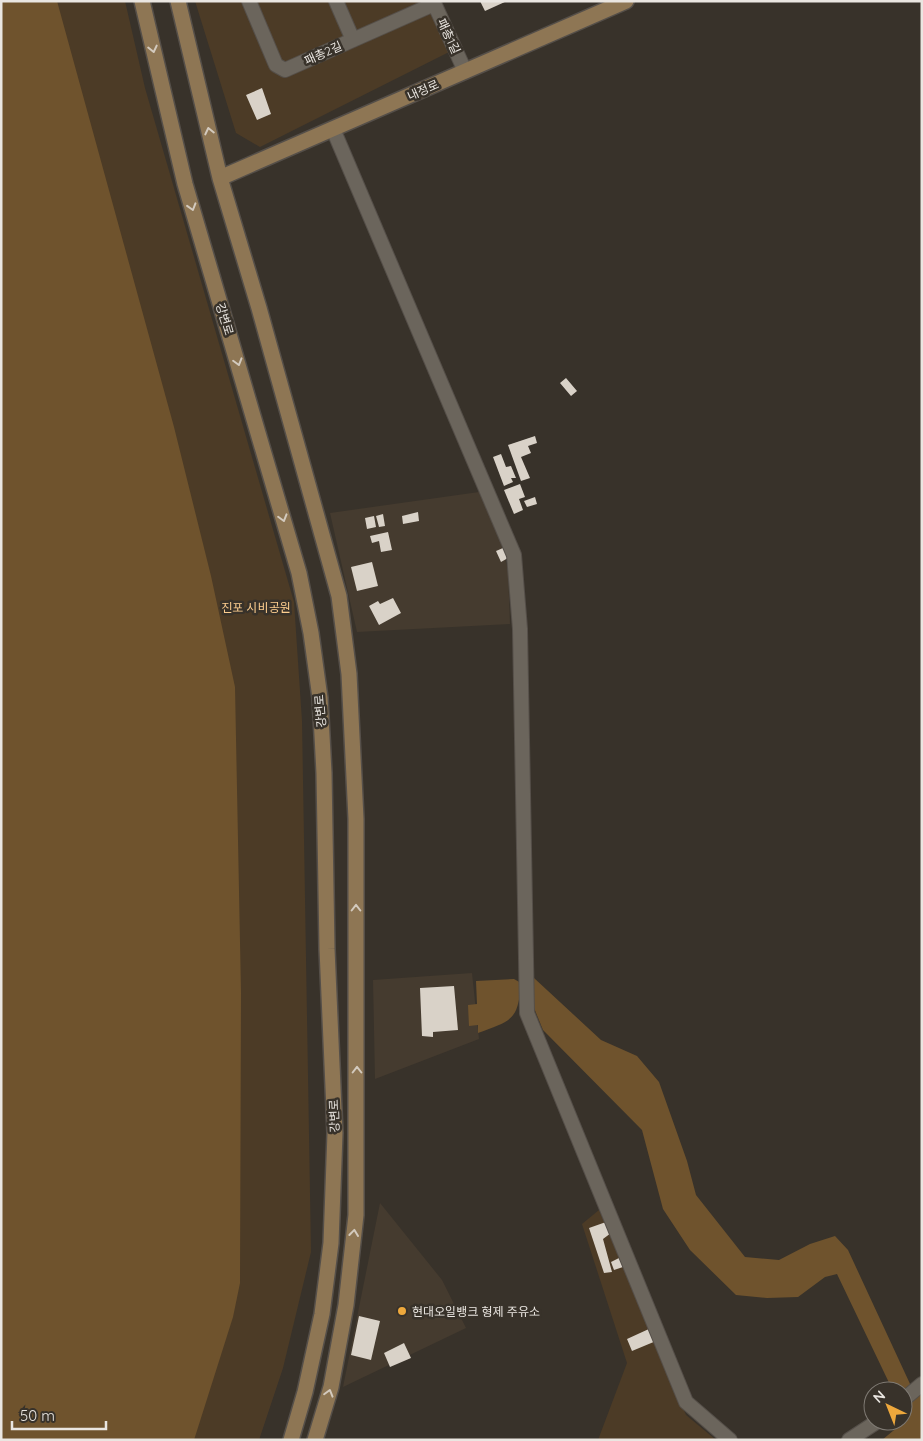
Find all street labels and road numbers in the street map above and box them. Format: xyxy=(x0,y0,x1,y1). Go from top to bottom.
street label: 패총1길 xyxy=(434,16,464,56)
street label: 패총2길 xyxy=(302,38,344,68)
street label: 내정로 xyxy=(405,76,441,104)
street label: 강변로 xyxy=(213,301,237,337)
street label: 강변로 xyxy=(311,694,329,728)
street label: 강변로 xyxy=(326,1099,342,1133)

